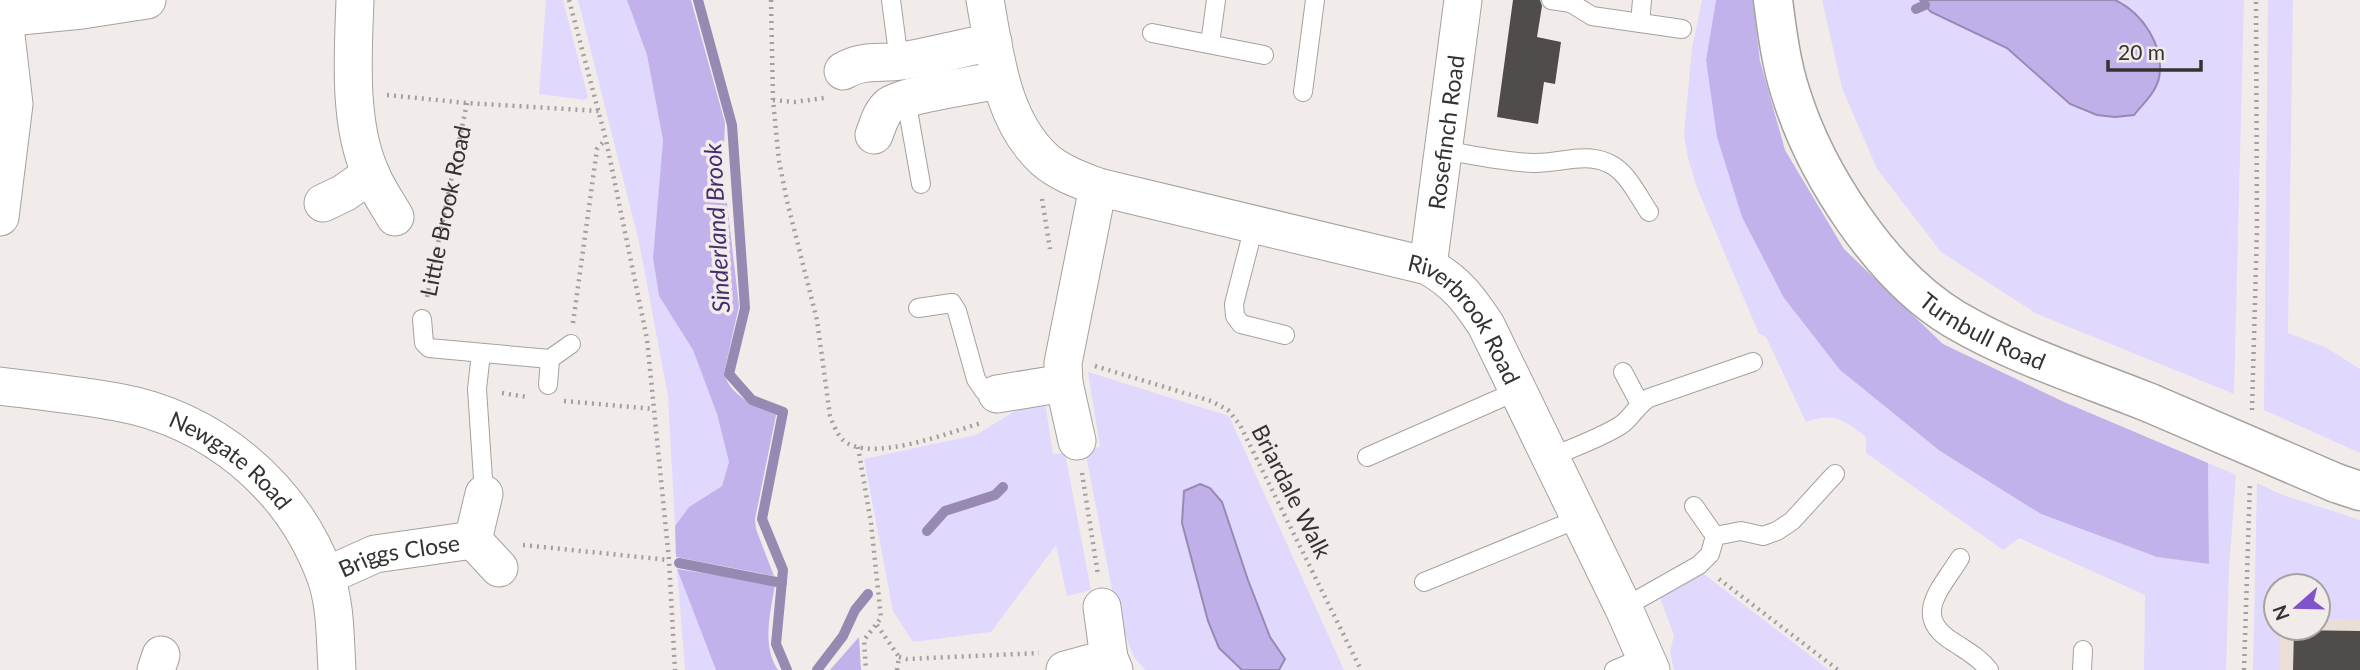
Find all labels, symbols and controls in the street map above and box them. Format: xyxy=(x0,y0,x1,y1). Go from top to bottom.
scale bar xyxy=(2108,28,2201,72)
text: 20 m xyxy=(2118,39,2165,64)
street label: Rosefinch Road xyxy=(1422,53,1470,211)
street label: Little Brook Road xyxy=(414,123,476,299)
water label: Sinderland Brook xyxy=(697,142,735,313)
street label: Riverbrook Road xyxy=(1405,248,1526,388)
street label: Turnbull Road xyxy=(1914,286,2050,375)
street label: Newgate Road xyxy=(165,405,298,515)
street label: Briardale Walk xyxy=(1246,419,1338,563)
street label: Briggs Close xyxy=(334,528,462,583)
north arrow xyxy=(2262,572,2332,642)
text: N xyxy=(2267,602,2294,624)

